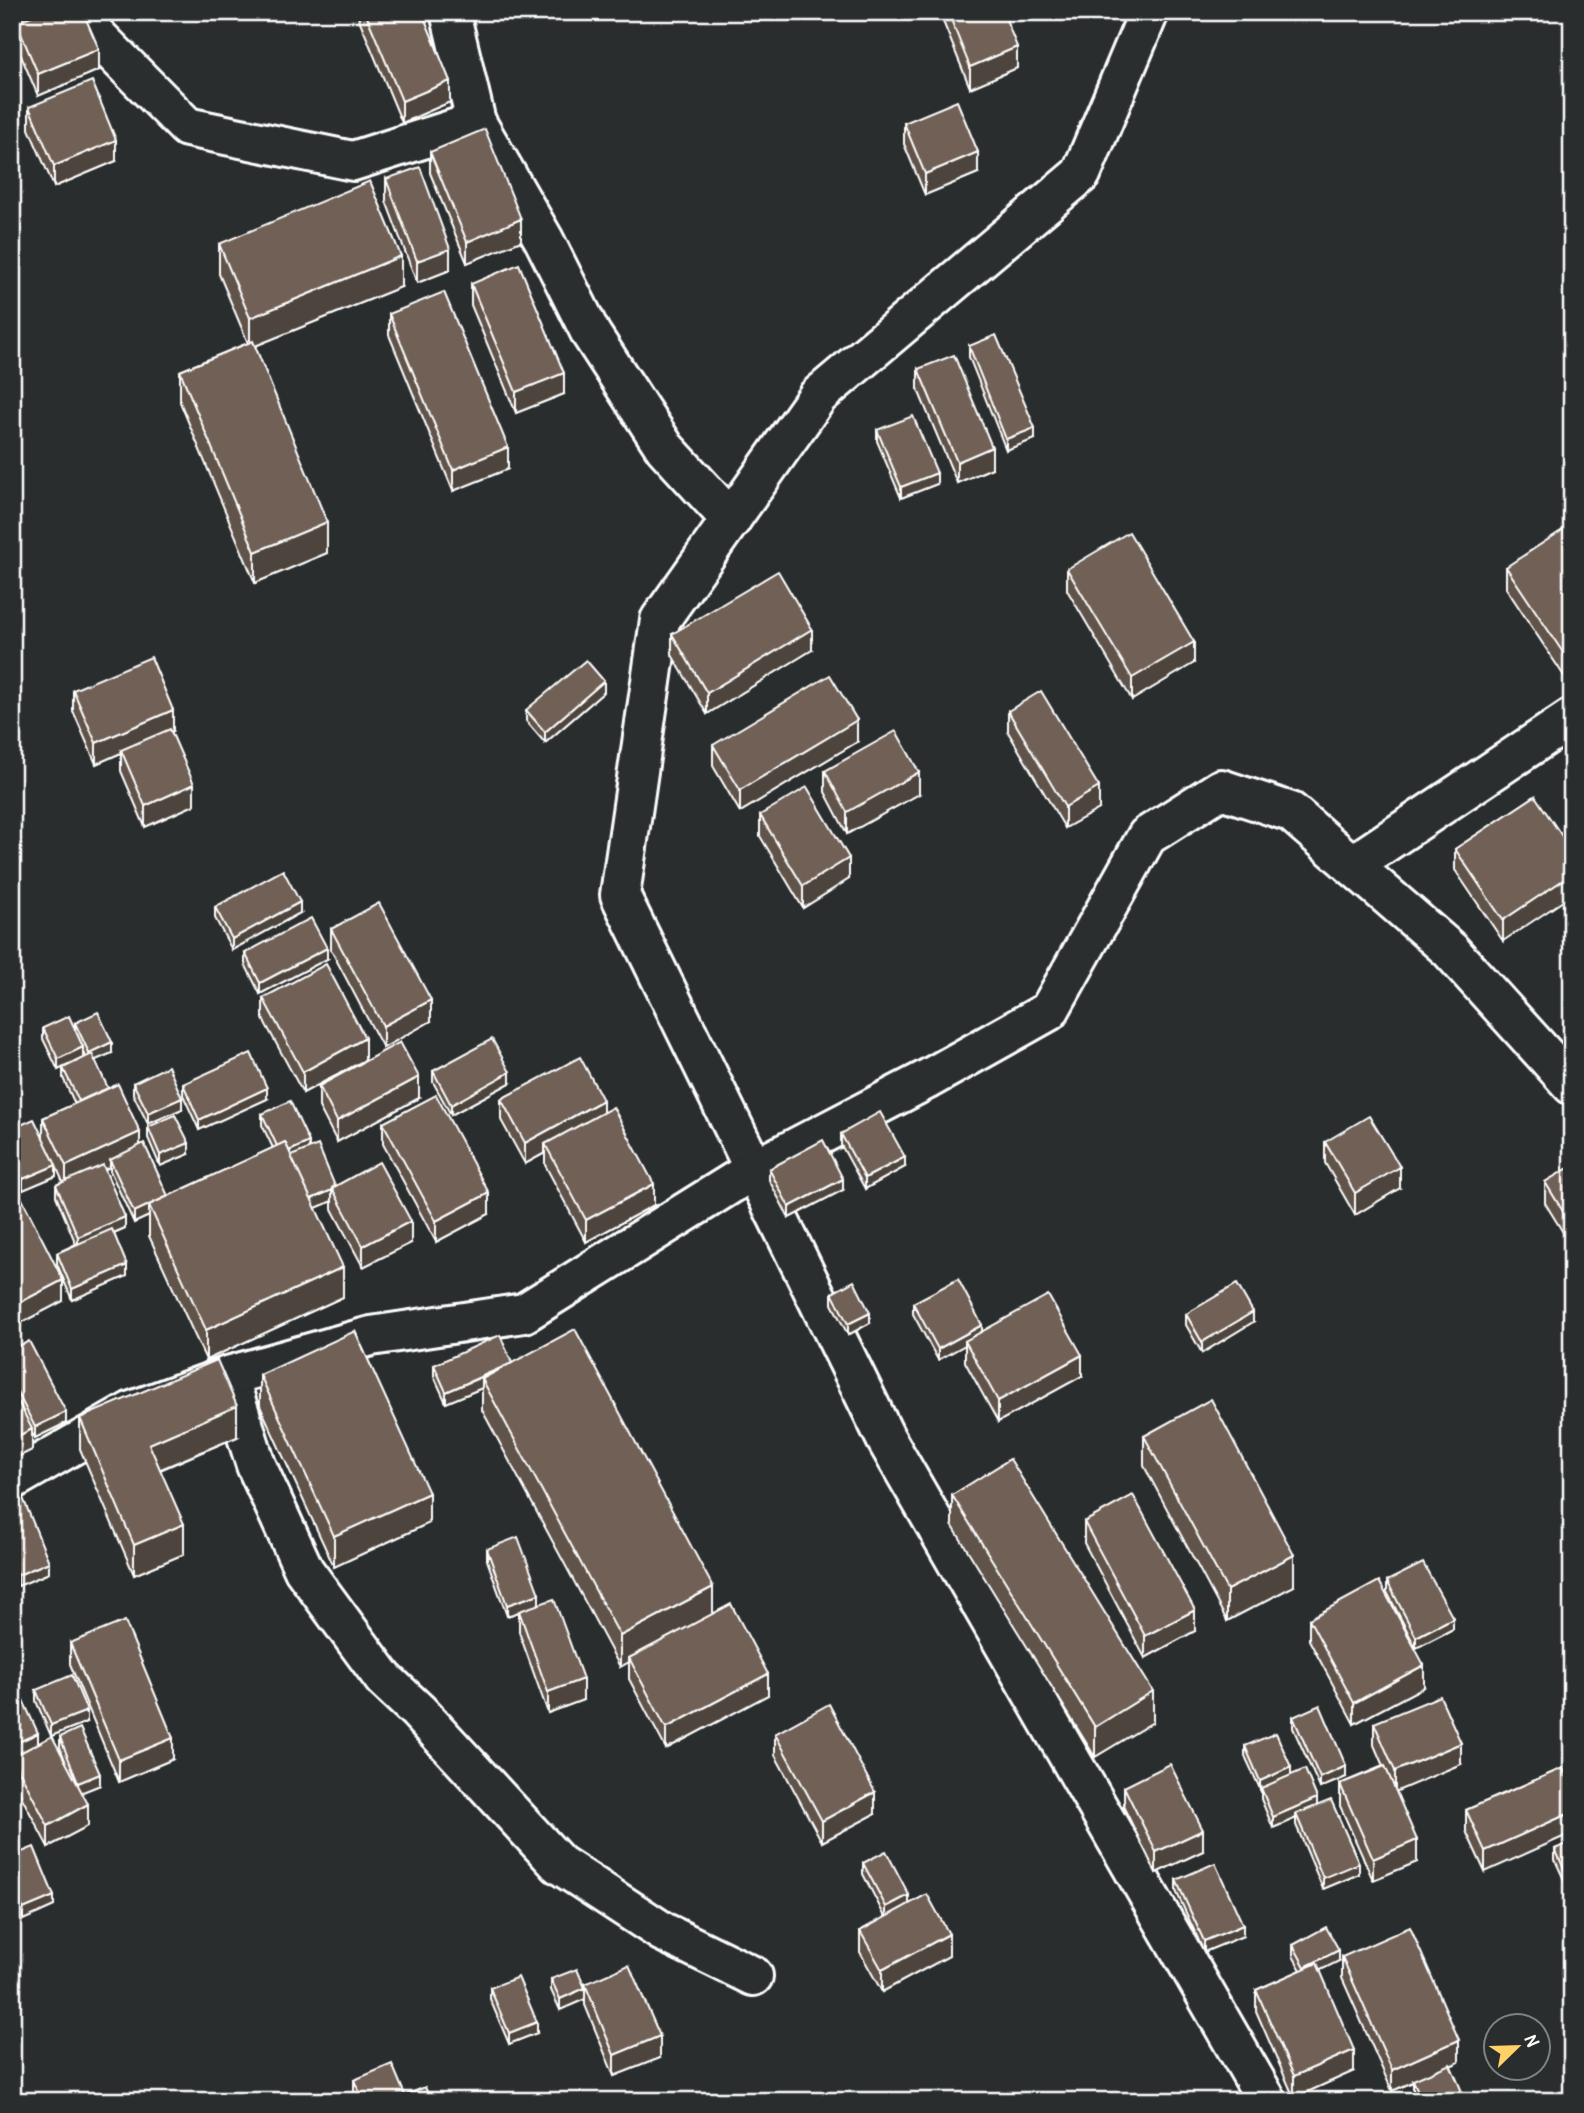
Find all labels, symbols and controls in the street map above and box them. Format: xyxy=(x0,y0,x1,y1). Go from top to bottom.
north arrow xyxy=(1482,2011,1552,2082)
text: N xyxy=(1519,2031,1547,2050)

